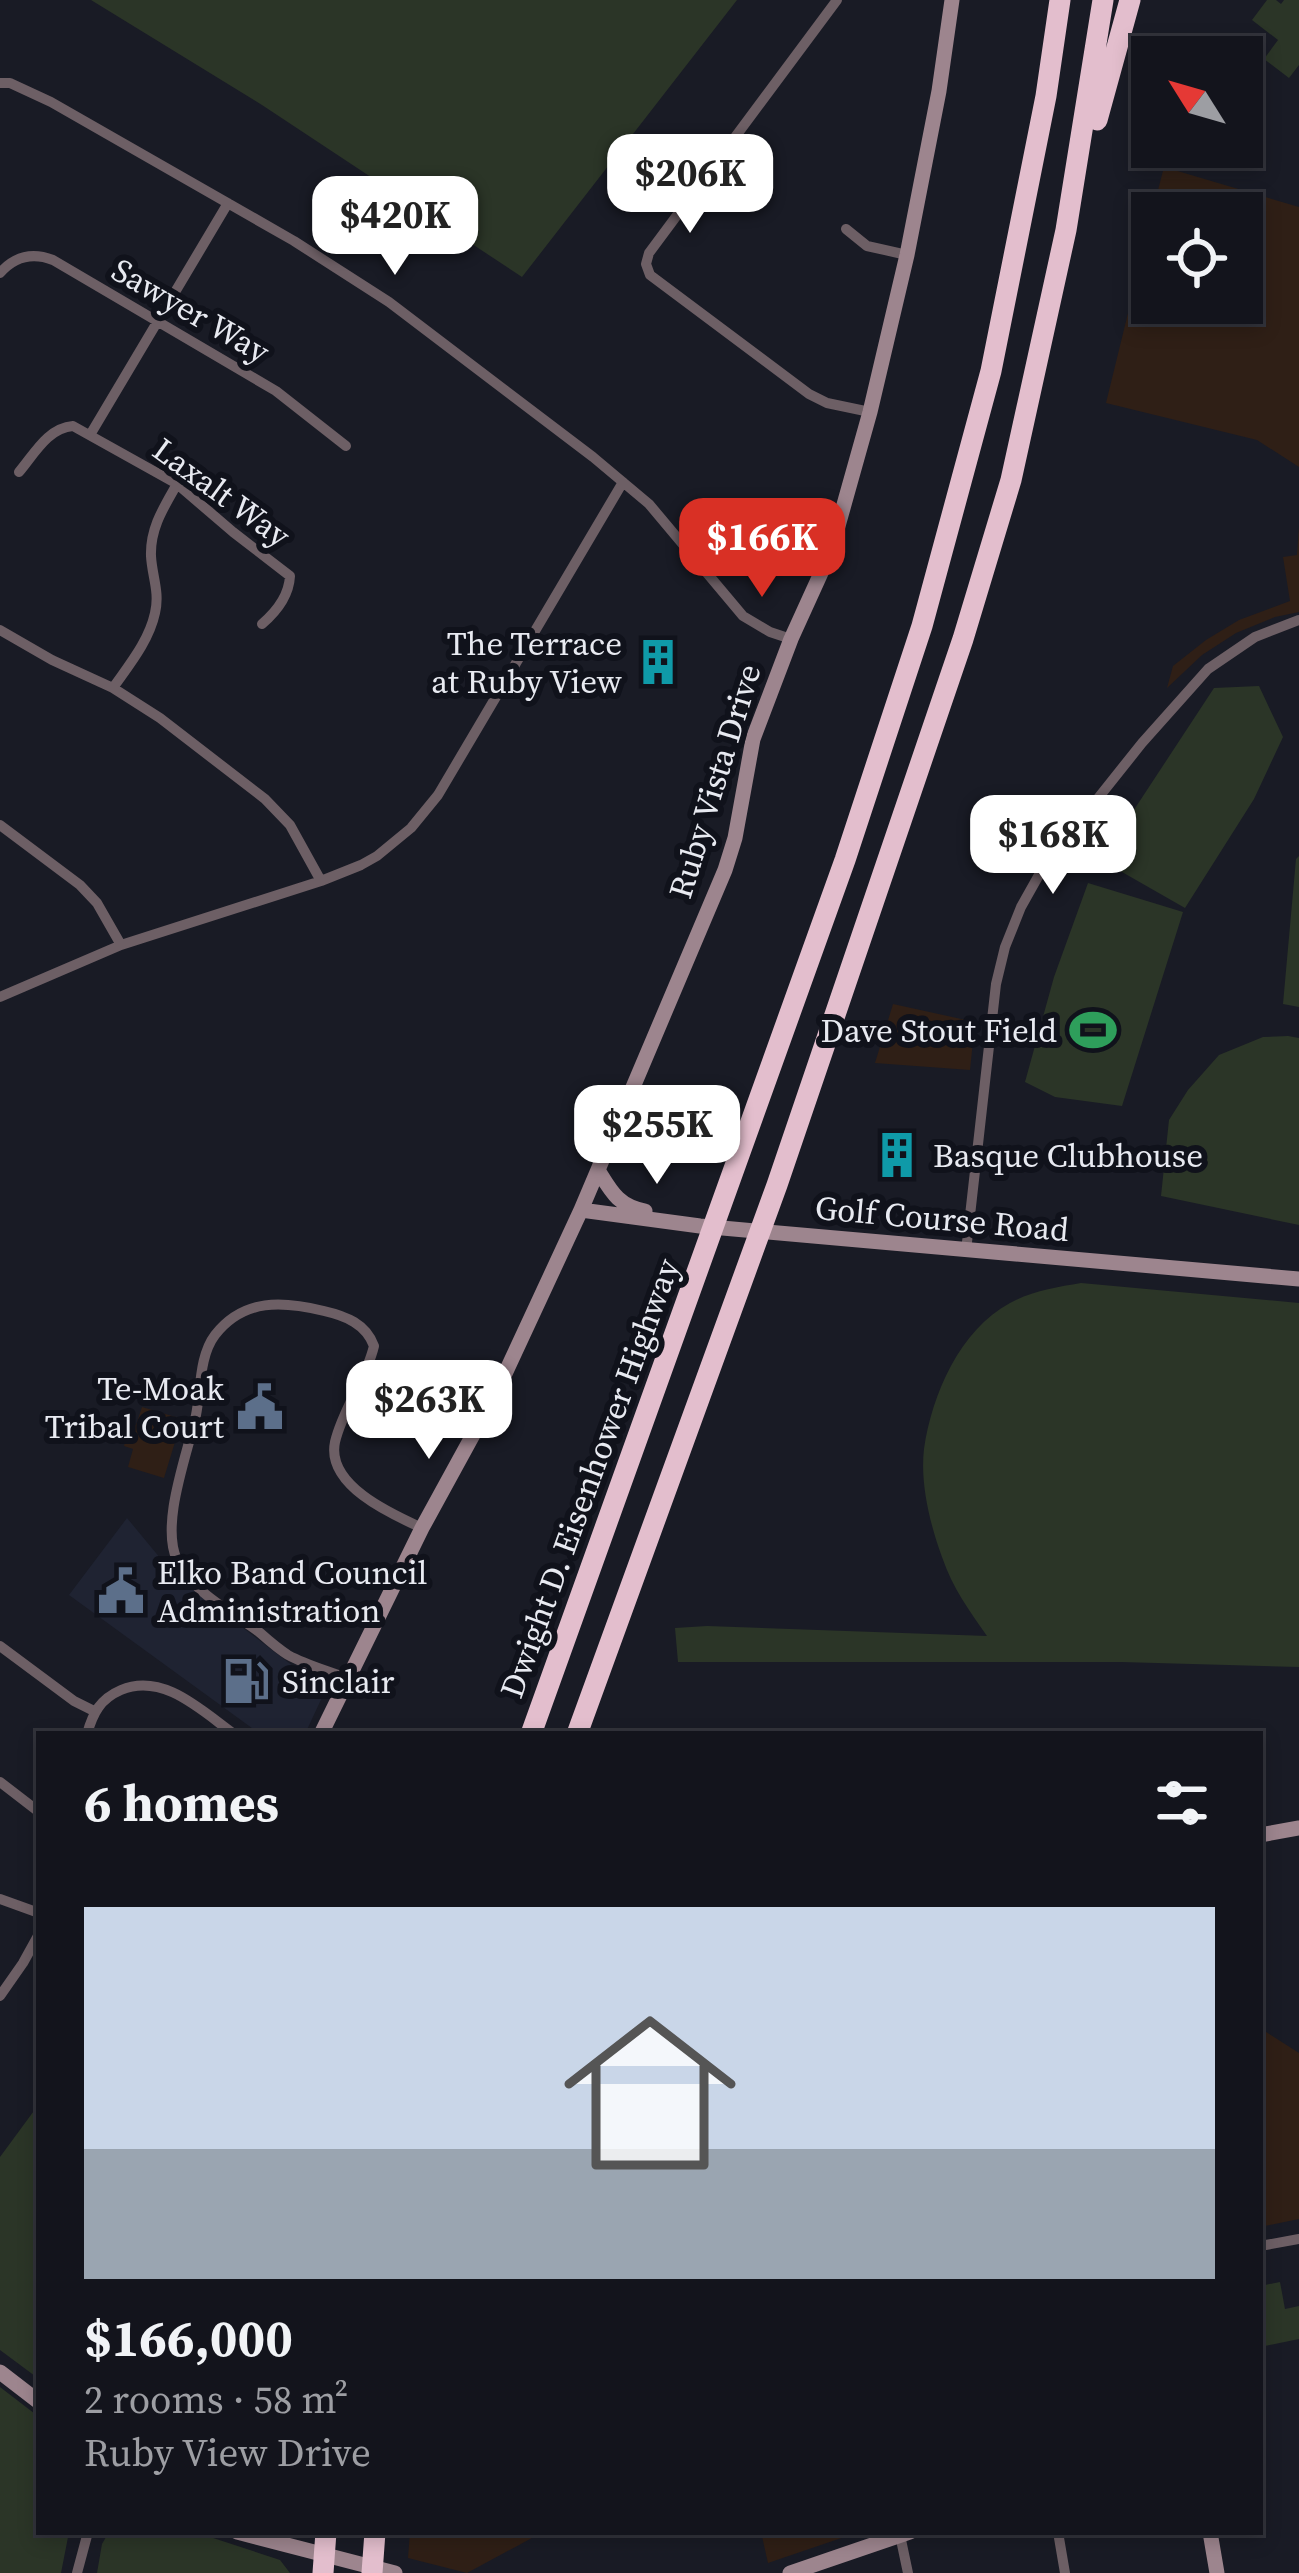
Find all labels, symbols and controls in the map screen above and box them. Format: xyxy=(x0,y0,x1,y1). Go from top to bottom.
north arrow xyxy=(1131,36,1263,168)
map controls xyxy=(1131,36,1263,324)
pin: $206K xyxy=(606,134,774,236)
text: $206K xyxy=(634,146,746,199)
pin: $420K xyxy=(311,176,479,278)
text: $420K xyxy=(339,188,451,241)
button: locate xyxy=(1131,192,1263,324)
street label: Sawyer Way xyxy=(104,247,278,374)
street label: Laxalt Way xyxy=(144,427,300,558)
pin: $166K xyxy=(678,498,846,600)
text: $166K xyxy=(706,510,818,563)
place label: The Terrace at Ruby View xyxy=(431,621,622,704)
building icon: The Terrace at Ruby View xyxy=(633,637,683,687)
street label: Ruby Vista Drive xyxy=(657,658,771,904)
pin: $168K xyxy=(969,795,1137,897)
text: $168K xyxy=(997,807,1109,860)
sports icon: Dave Stout Field xyxy=(1068,1005,1118,1055)
place label: Dave Stout Field xyxy=(821,1008,1057,1053)
pin: $255K xyxy=(573,1085,741,1187)
text: $255K xyxy=(601,1097,713,1150)
building icon: Basque Clubhouse xyxy=(872,1130,922,1180)
place label: Basque Clubhouse xyxy=(933,1133,1203,1178)
street label: Golf Course Road xyxy=(813,1185,1071,1252)
street label: Dwight D. Eisenhower Highway xyxy=(489,1252,690,1704)
pin: $263K xyxy=(345,1360,513,1462)
place label: Te-Moak Tribal Court xyxy=(45,1366,225,1449)
text: $263K xyxy=(373,1372,485,1425)
public building icon: Te-Moak Tribal Court xyxy=(235,1382,285,1432)
place label: Elko Band Council Administration xyxy=(157,1550,428,1633)
public building icon: Elko Band Council Administration xyxy=(96,1566,146,1616)
fuel station icon: Sinclair xyxy=(221,1656,271,1706)
place label: Sinclair xyxy=(282,1659,395,1704)
text: 6 homes xyxy=(84,1768,279,1838)
icon: filters xyxy=(1149,1770,1215,1836)
icon: home xyxy=(542,1985,758,2201)
text: $166,000 xyxy=(84,2303,293,2373)
text: 2 rooms · 58 m² xyxy=(84,2373,348,2426)
text: Ruby View Drive xyxy=(84,2426,371,2479)

